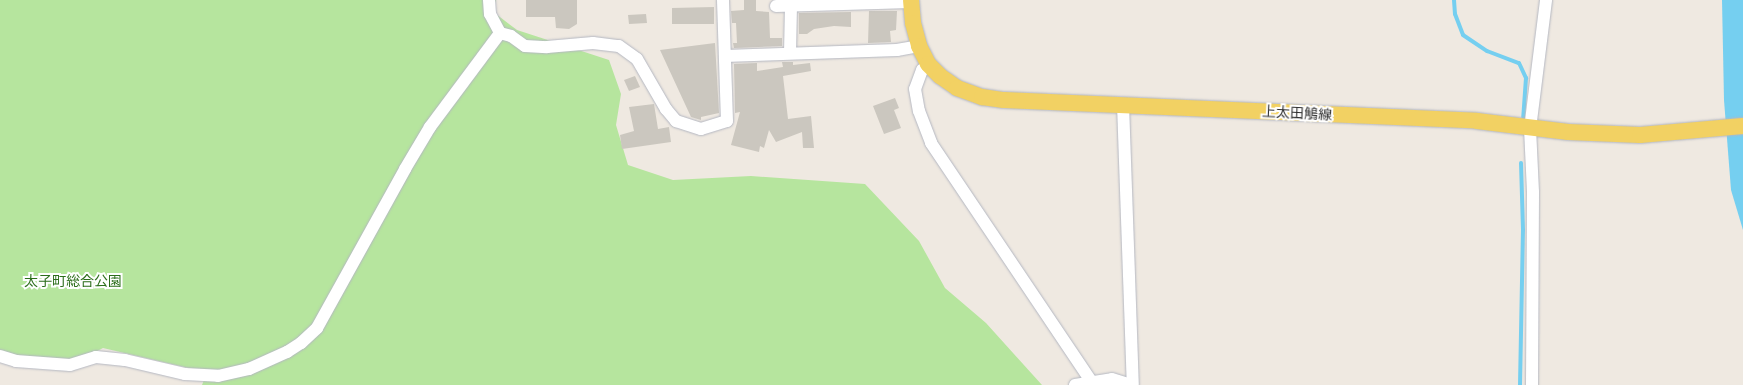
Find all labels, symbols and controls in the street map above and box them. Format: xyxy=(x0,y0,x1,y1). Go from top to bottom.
street label: 上太田鵤線 xyxy=(1262,103,1332,123)
park label: 太子町総合公園 xyxy=(24,273,122,289)

